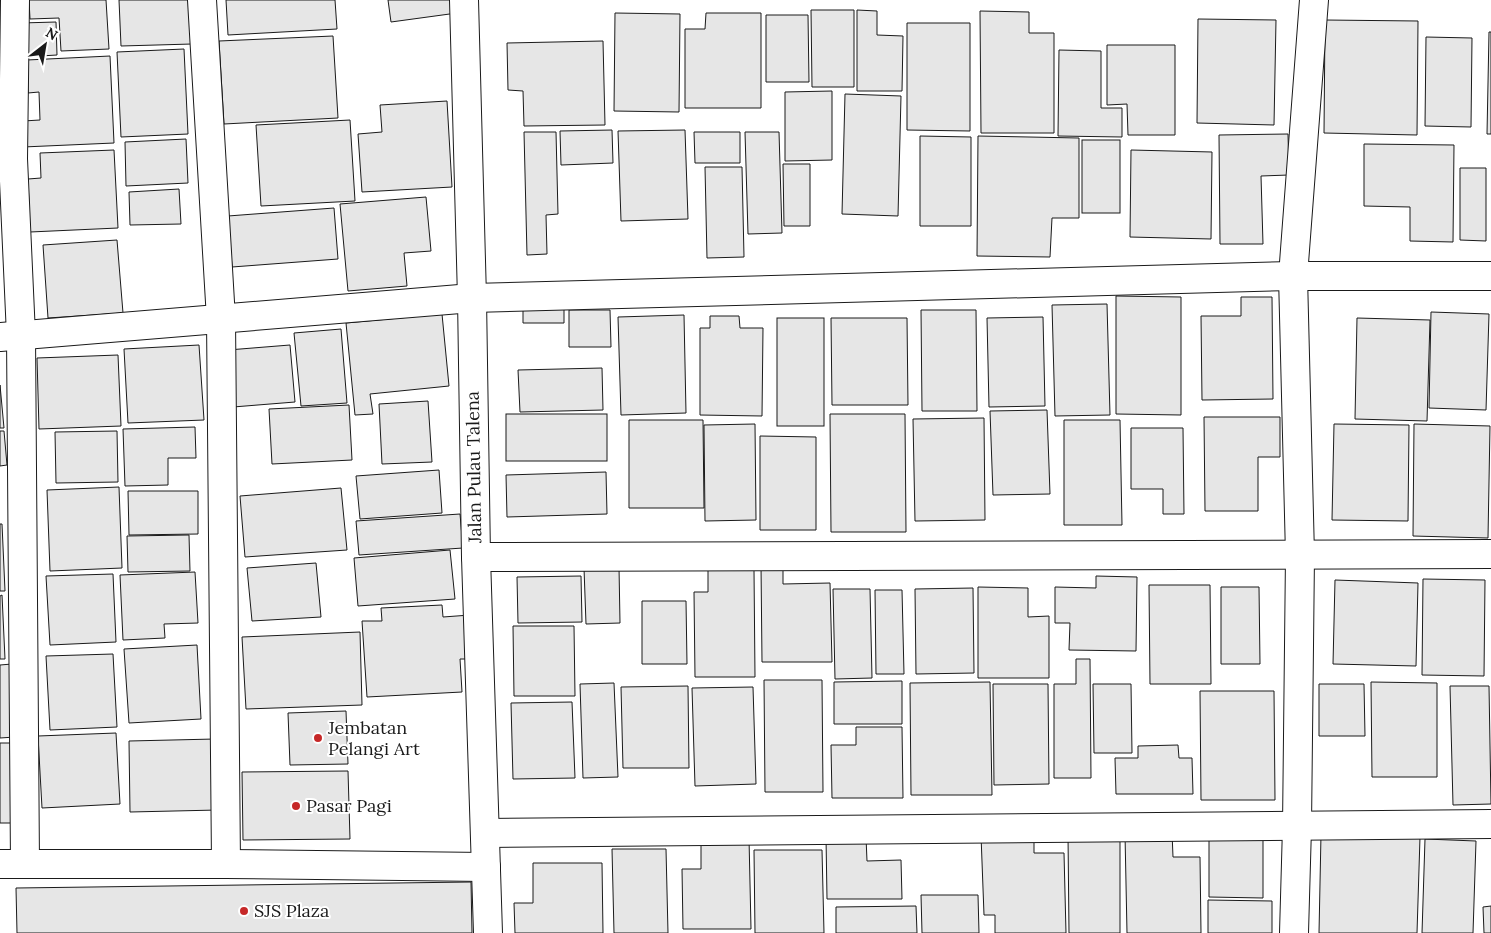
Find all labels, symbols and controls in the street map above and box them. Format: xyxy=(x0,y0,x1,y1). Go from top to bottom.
north arrow xyxy=(20,20,70,70)
text: N xyxy=(42,23,61,44)
street label: Jalan Pulau Talena xyxy=(461,391,486,544)
place label: Jembatan Pelangi Art xyxy=(327,716,420,760)
marker: Jembatan Pelangi Art xyxy=(312,732,324,744)
place label: Pasar Pagi xyxy=(306,794,392,817)
marker: Pasar Pagi xyxy=(290,800,302,812)
place label: SJS Plaza xyxy=(254,899,329,922)
marker: SJS Plaza xyxy=(238,905,250,917)

